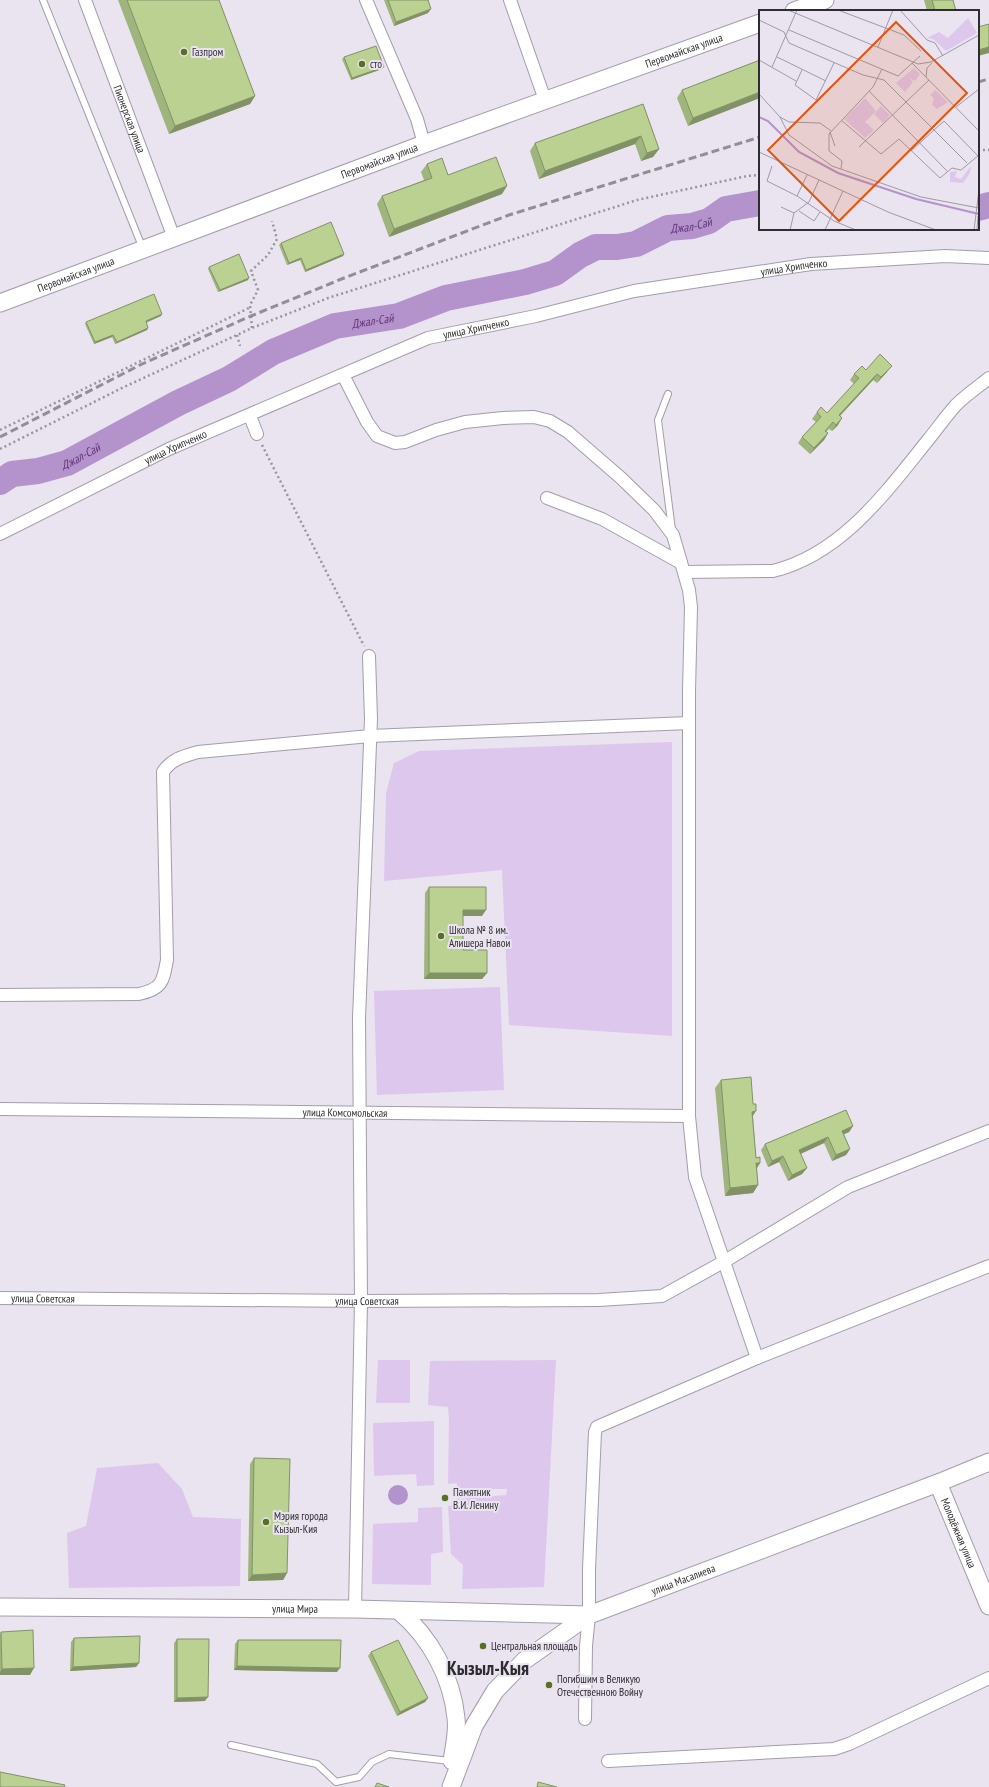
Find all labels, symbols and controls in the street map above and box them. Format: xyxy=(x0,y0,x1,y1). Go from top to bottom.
inset map xyxy=(759,10,979,230)
street label: Первомайская улица xyxy=(643,30,724,71)
place label: Газпром xyxy=(192,45,223,59)
marker: Газпром xyxy=(179,47,189,57)
place label: сто xyxy=(370,57,382,71)
marker: сто xyxy=(357,59,367,69)
street label: Пионерская улица xyxy=(110,83,149,155)
street label: Первомайская улица xyxy=(339,140,420,182)
water label: Джал-Сай xyxy=(669,213,715,235)
street label: Первомайская улица xyxy=(35,254,116,295)
street label: улица Хрипченко xyxy=(760,256,828,279)
water label: Джал-Сай xyxy=(350,309,396,331)
street label: улица Хрипченко xyxy=(442,315,511,342)
street label: улица Хрипченко xyxy=(142,427,209,467)
water label: Джал-Сай xyxy=(59,438,104,472)
place label: Школа № 8 им. Алишера Навои xyxy=(449,923,510,950)
marker: Школа № 8 им. Алишера Навои xyxy=(436,931,446,941)
street label: улица Комсомольская xyxy=(303,1105,387,1120)
street label: улица Советская xyxy=(11,1291,75,1306)
street label: улица Советская xyxy=(335,1294,399,1308)
place label: Памятник В.И. Ленину xyxy=(453,1485,499,1512)
marker: Памятник В.И. Ленину xyxy=(440,1493,450,1503)
street label: Молодёжная улица xyxy=(938,1496,979,1570)
place label: Мэрия города Кызыл-Кия xyxy=(274,1509,328,1536)
marker: Мэрия города Кызыл-Кия xyxy=(261,1517,271,1527)
street label: улица Масалиева xyxy=(649,1561,717,1598)
street label: улица Мира xyxy=(272,1602,318,1616)
place label: Центральная площадь xyxy=(491,1639,577,1653)
marker: Центральная площадь xyxy=(478,1641,488,1651)
district label: Кызыл-Кыя xyxy=(447,1656,529,1680)
place label: Погибшим в Великую Отечественною Войну xyxy=(557,1672,644,1699)
marker: Погибшим в Великую Отечественною Войну xyxy=(544,1680,554,1690)

